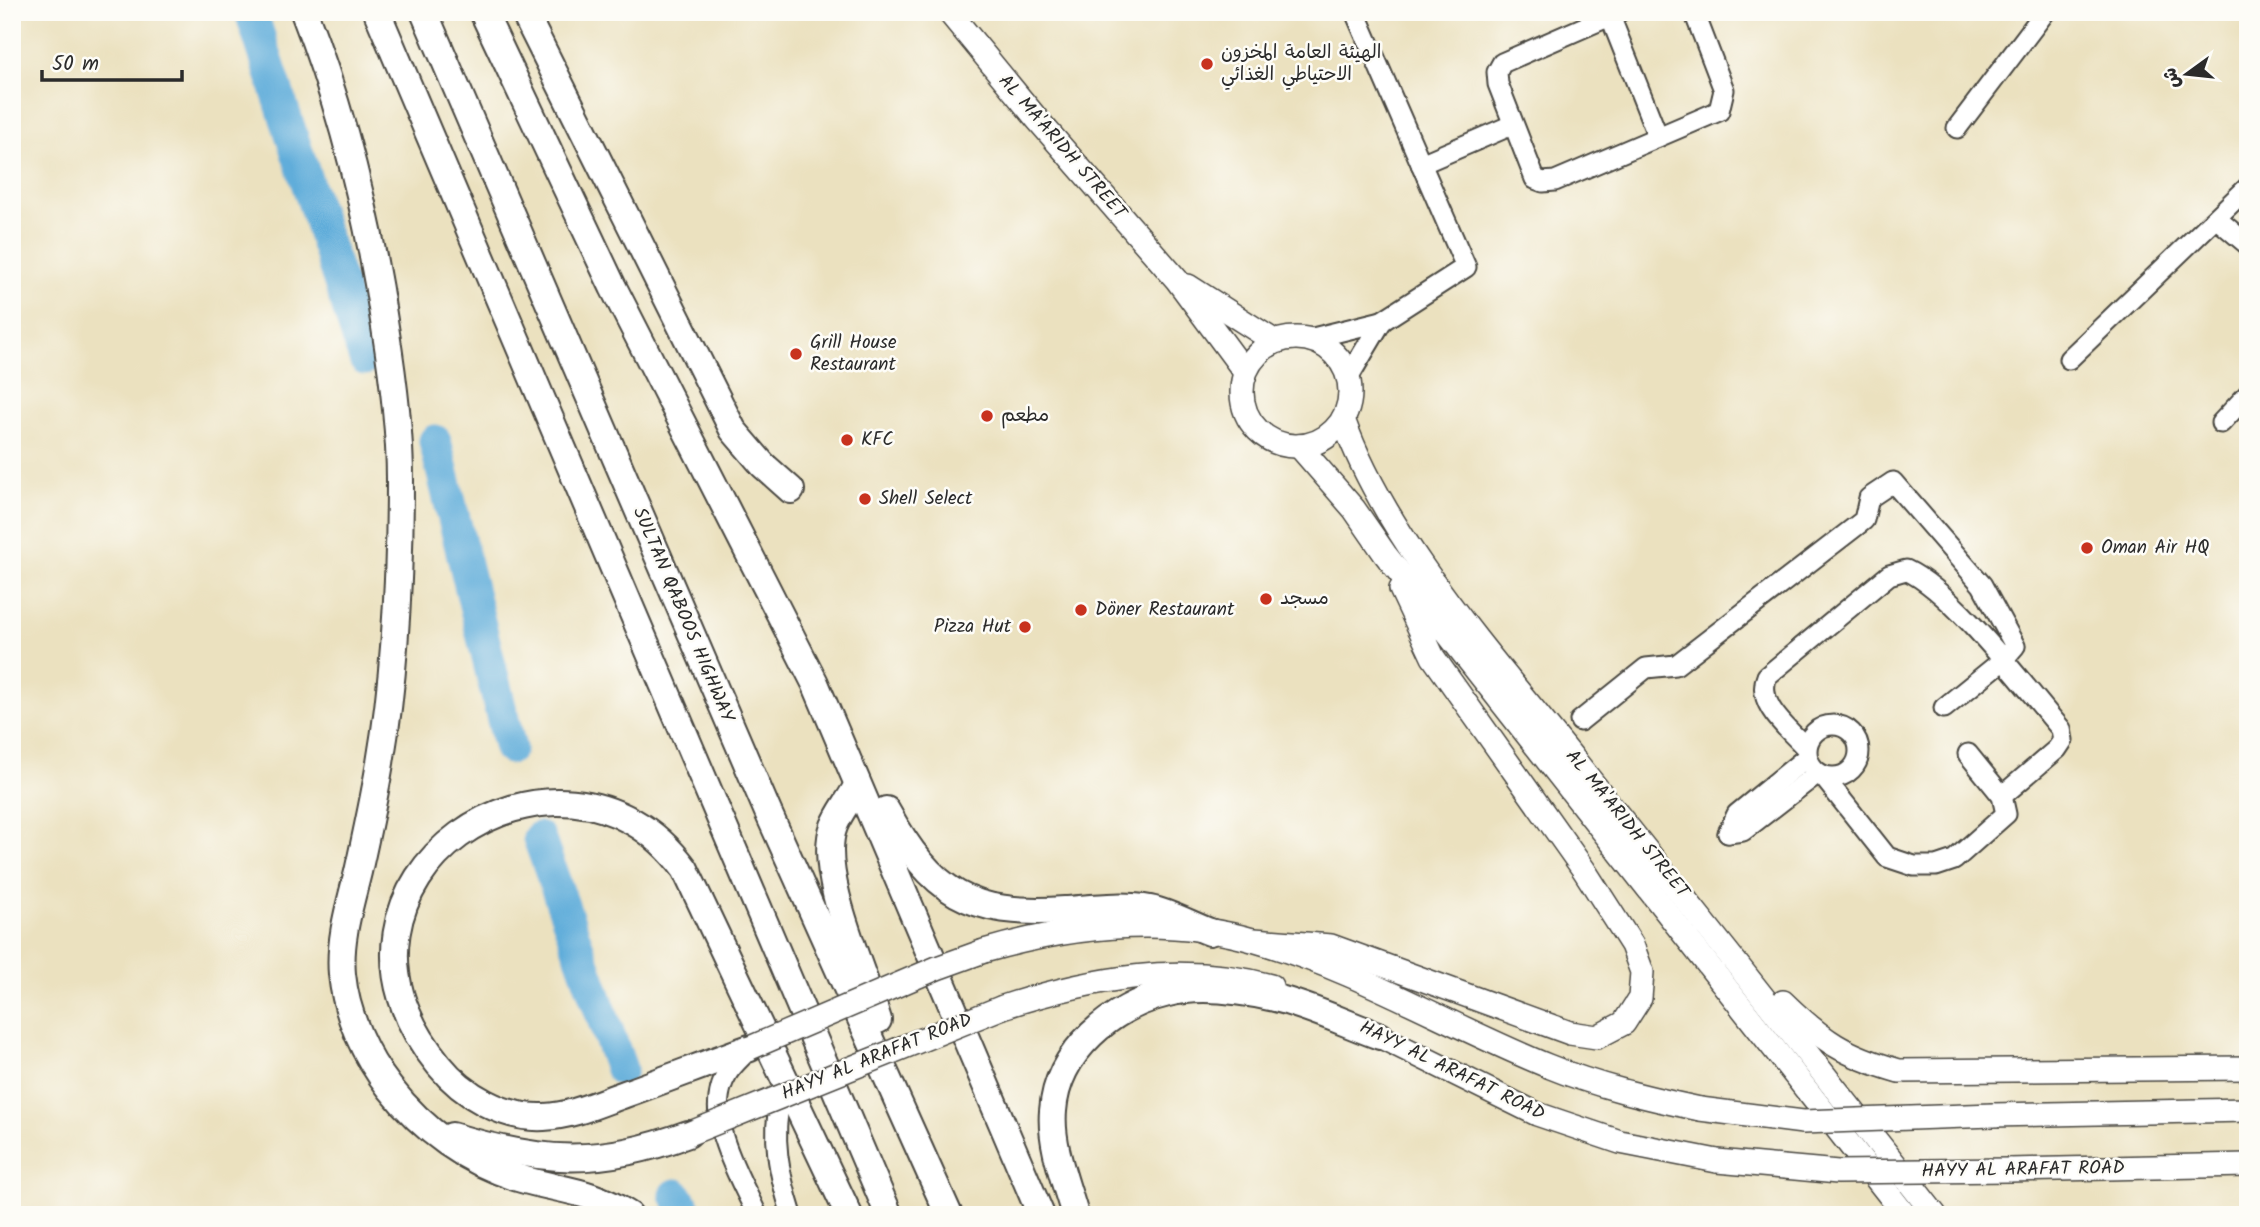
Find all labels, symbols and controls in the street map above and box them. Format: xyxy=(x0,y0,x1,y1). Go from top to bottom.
scale bar xyxy=(42,38,182,82)
place label: الهيئة العامة المخزون الاحتياطي الغذائي xyxy=(1221,38,1381,90)
north arrow xyxy=(2152,38,2222,108)
text: 50 m xyxy=(52,48,99,81)
marker: الهيئة العامة المخزون الاحتياطي الغذائي xyxy=(1199,56,1215,72)
text: ش xyxy=(2155,64,2190,92)
street label: AL MA'ARIDH STREET xyxy=(990,68,1135,228)
place label: Grill House Restaurant xyxy=(810,328,897,380)
marker: Grill House Restaurant xyxy=(788,346,804,362)
place label: مطعم xyxy=(1001,401,1049,431)
marker: مطعم xyxy=(979,408,995,424)
place label: KFC xyxy=(861,425,894,455)
marker: KFC xyxy=(839,432,855,448)
place label: Shell Select xyxy=(879,484,973,514)
marker: Shell Select xyxy=(857,491,873,507)
street label: SULTAN QABOOS HIGHWAY xyxy=(624,503,742,728)
place label: Oman Air HQ xyxy=(2101,533,2209,563)
marker: Oman Air HQ xyxy=(2079,540,2095,556)
place label: مسجد xyxy=(1280,584,1329,614)
marker: مسجد xyxy=(1258,591,1274,607)
place label: Döner Restaurant xyxy=(1095,595,1235,625)
marker: Döner Restaurant xyxy=(1073,602,1089,618)
place label: Pizza Hut xyxy=(934,612,1012,642)
marker: Pizza Hut xyxy=(1017,619,1033,635)
street label: AL MA'ARIDH STREET xyxy=(1558,743,1698,906)
street label: HAYY AL ARAFAT ROAD xyxy=(777,1005,977,1109)
street label: HAYY AL ARAFAT ROAD xyxy=(1354,1013,1550,1129)
street label: HAYY AL ARAFAT ROAD xyxy=(1921,1153,2125,1187)

